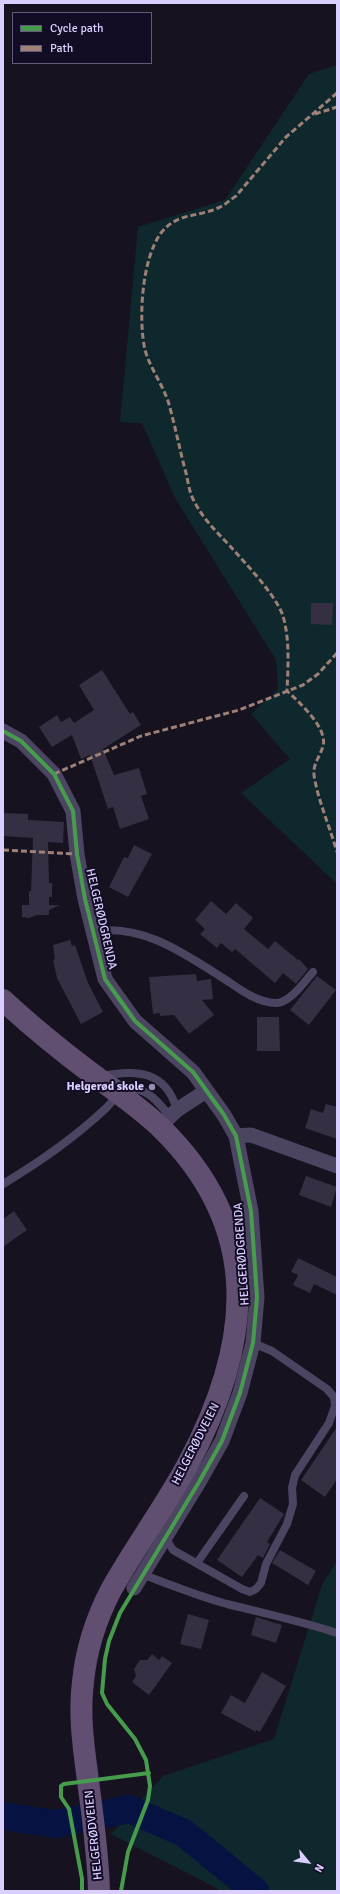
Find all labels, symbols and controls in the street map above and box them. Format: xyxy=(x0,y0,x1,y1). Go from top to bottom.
legend xyxy=(12,12,152,64)
text: Cycle path xyxy=(50,21,103,36)
text: Path xyxy=(50,41,73,56)
street label: HELGERØDGRENDA xyxy=(82,867,120,971)
place label: Helgerød skole xyxy=(66,1080,144,1094)
marker: Helgerød skole xyxy=(147,1082,157,1092)
street label: HELGERØDGRENDA xyxy=(231,1202,253,1306)
street label: HELGERØDVEIEN xyxy=(169,1401,223,1487)
street label: HELGERØDVEIEN xyxy=(82,1789,106,1881)
north arrow xyxy=(288,1842,328,1882)
text: N xyxy=(311,1862,326,1875)

